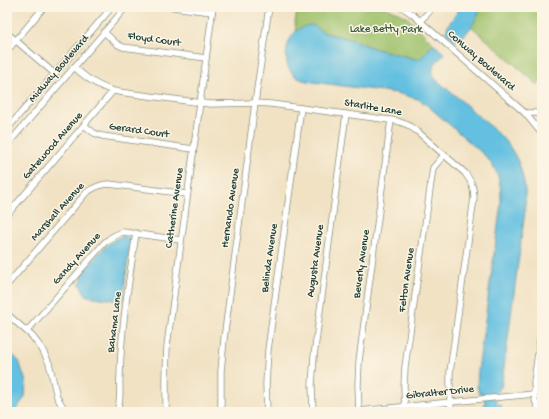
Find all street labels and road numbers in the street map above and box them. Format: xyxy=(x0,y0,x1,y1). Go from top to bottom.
street label: Conway Boulevard xyxy=(445,28,518,95)
street label: Floyd Court xyxy=(126,30,183,50)
street label: Midway Boulevard xyxy=(27,32,92,105)
street label: Starlite Lane xyxy=(343,97,403,119)
street label: Gatewood Avenue xyxy=(20,110,86,182)
street label: Gerard Court xyxy=(108,121,171,141)
street label: Catherine Avenue xyxy=(163,167,187,249)
street label: Hernando Avenue xyxy=(219,167,243,249)
street label: Marshall Avenue xyxy=(29,180,88,244)
street label: Belinda Avenue xyxy=(259,222,281,294)
street label: Augusta Avenue xyxy=(305,224,327,298)
street label: Beverly Avenue xyxy=(351,229,373,300)
street label: Gandy Avenue xyxy=(51,230,104,287)
street label: Felton Avenue xyxy=(396,247,417,314)
street label: Bahama Lane xyxy=(105,291,125,354)
street label: Gibralter Drive xyxy=(405,383,475,403)

